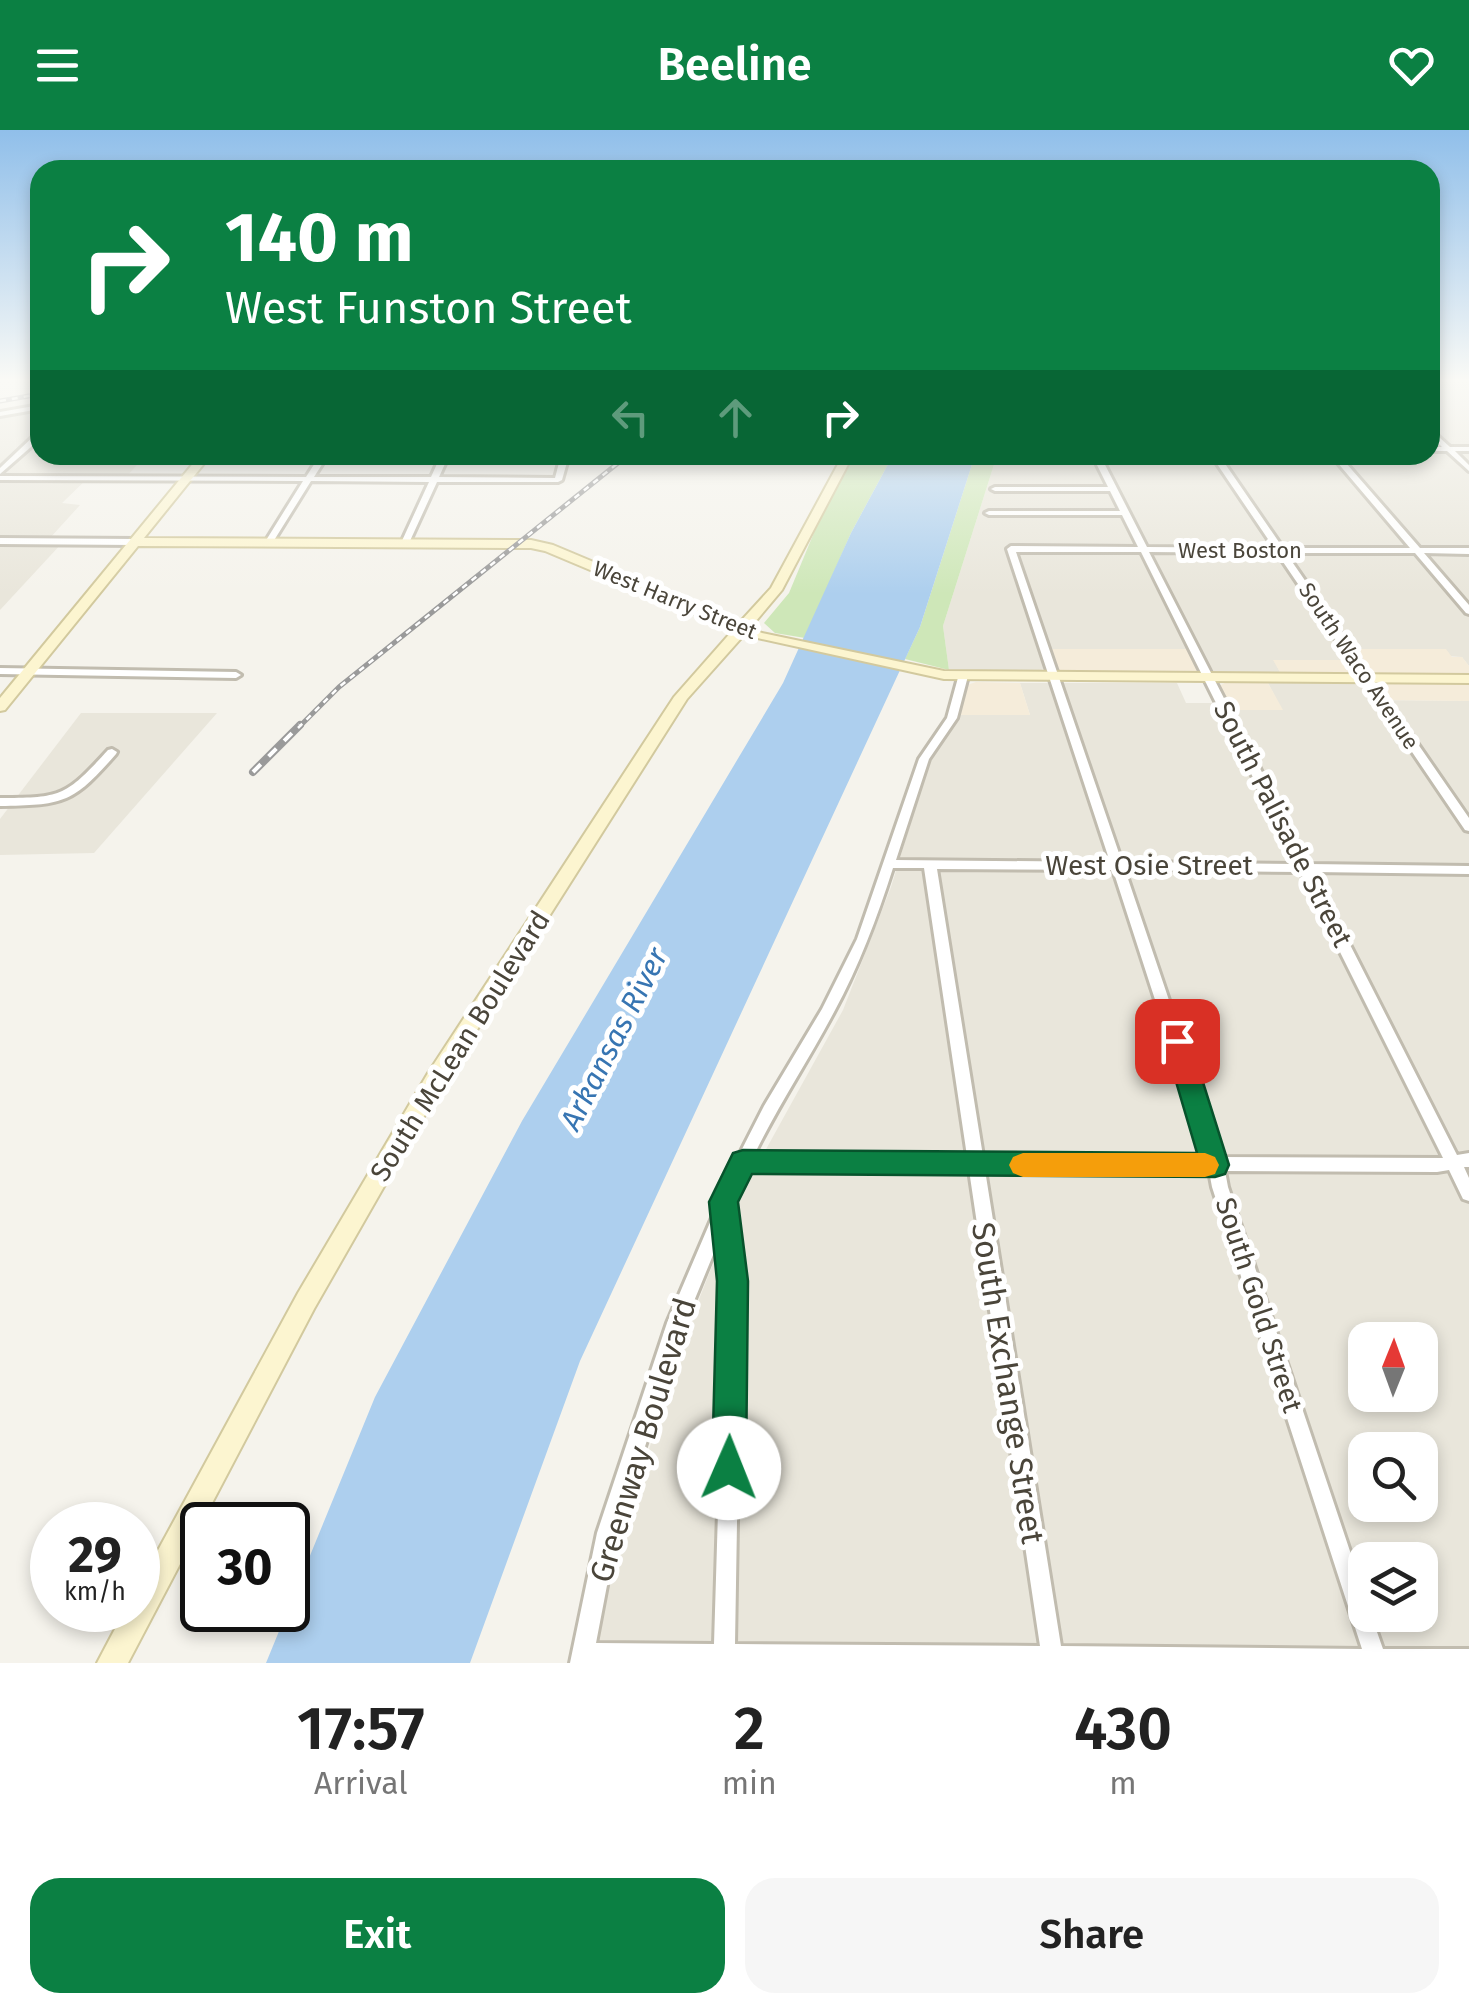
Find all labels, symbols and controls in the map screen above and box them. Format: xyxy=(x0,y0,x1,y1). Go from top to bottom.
icon: menu xyxy=(30,38,85,93)
text: Beeline xyxy=(657,38,812,92)
icon: heart xyxy=(1384,38,1439,93)
text: 140 m xyxy=(225,196,414,280)
icon: right xyxy=(60,200,190,330)
text: West Funston Street xyxy=(225,281,632,335)
icon: left xyxy=(603,390,658,445)
icon: ahead xyxy=(708,390,763,445)
icon: right xyxy=(813,390,868,445)
street label: West Boston xyxy=(1178,537,1302,564)
street label: West Harry Street xyxy=(589,555,761,645)
street label: South Waco Avenue xyxy=(1293,577,1425,755)
street label: South Palisade Street xyxy=(1207,696,1360,953)
street label: West Osie Street xyxy=(1045,849,1254,882)
street label: South McLean Boulevard xyxy=(363,905,557,1187)
water label: Arkansas River xyxy=(552,941,676,1137)
pin xyxy=(1135,999,1220,1084)
icon: arrive xyxy=(1150,1014,1205,1069)
street label: South Gold Street xyxy=(1209,1193,1310,1417)
street label: South Exchange Street xyxy=(964,1220,1052,1547)
street label: Greenway Boulevard xyxy=(582,1293,704,1587)
north arrow xyxy=(1348,1322,1438,1412)
map controls xyxy=(1348,1322,1438,1632)
position arrow xyxy=(677,1416,781,1520)
button: search xyxy=(1348,1432,1438,1522)
speed limit sign: 30 xyxy=(180,1502,310,1632)
text: 29 xyxy=(68,1525,122,1585)
button: layers xyxy=(1348,1542,1438,1632)
text: km/h xyxy=(64,1577,126,1607)
text: 17:57 xyxy=(297,1693,425,1765)
text: 2 xyxy=(734,1693,765,1765)
text: 430 xyxy=(1074,1693,1172,1765)
text: Arrival xyxy=(314,1764,408,1802)
text: min xyxy=(722,1764,777,1802)
text: m xyxy=(1109,1764,1137,1802)
button: Exit xyxy=(30,1878,725,1993)
button: Share xyxy=(745,1878,1439,1993)

